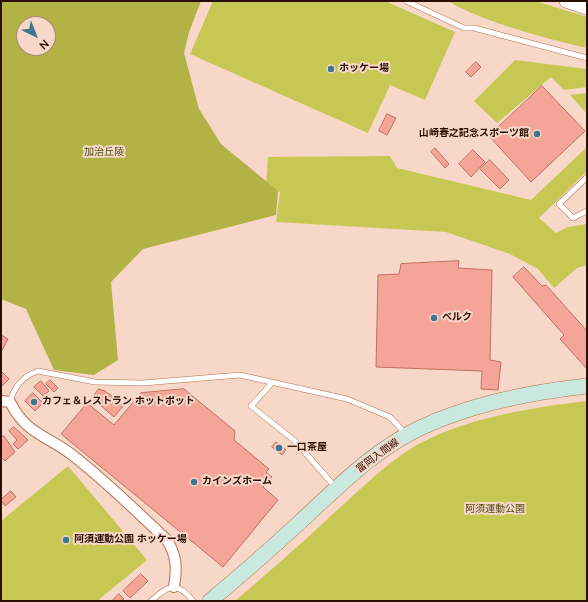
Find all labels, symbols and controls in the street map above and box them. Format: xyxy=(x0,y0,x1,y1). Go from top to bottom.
north arrow xyxy=(16,16,56,56)
text: N xyxy=(36,36,52,53)
place label: ホッケー場 xyxy=(339,63,389,75)
marker: ホッケー場 xyxy=(326,64,336,74)
place label: 山崎春之記念スポーツ館 xyxy=(419,128,529,140)
marker: 山崎春之記念スポーツ館 xyxy=(532,129,542,139)
park label: 加治丘陵 xyxy=(84,147,124,159)
place label: ベルク xyxy=(442,312,472,324)
marker: ベルク xyxy=(429,313,439,323)
place label: カフェ＆レストラン ホットポット xyxy=(42,396,195,408)
marker: カフェ＆レストラン ホットポット xyxy=(29,397,39,407)
street label: 富岡入間線 xyxy=(354,436,402,476)
place label: 一口茶屋 xyxy=(287,442,327,454)
marker: 一口茶屋 xyxy=(274,443,284,453)
place label: カインズホーム xyxy=(202,476,272,488)
marker: カインズホーム xyxy=(189,477,199,487)
park label: 阿須運動公園 xyxy=(465,504,525,516)
place label: 阿須運動公園 ホッケー場 xyxy=(74,534,187,546)
marker: 阿須運動公園 ホッケー場 xyxy=(61,535,71,545)

